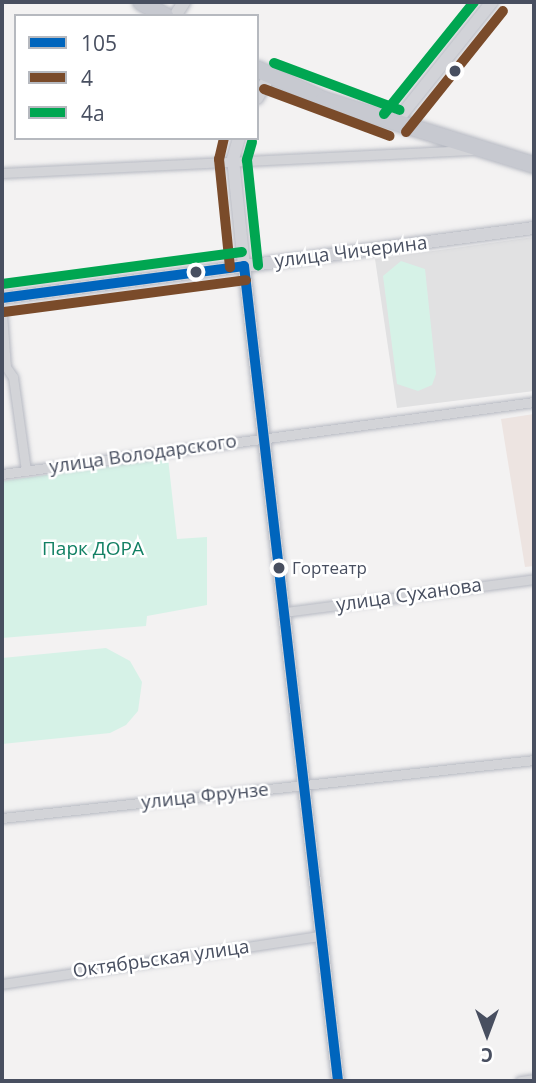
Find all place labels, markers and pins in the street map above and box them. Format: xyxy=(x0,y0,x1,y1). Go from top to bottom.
unlabelled marker xyxy=(448,64,462,78)
unlabelled marker xyxy=(189,265,203,279)
place label: Гортеатр xyxy=(292,558,367,578)
marker: Гортеатр xyxy=(272,561,286,575)

